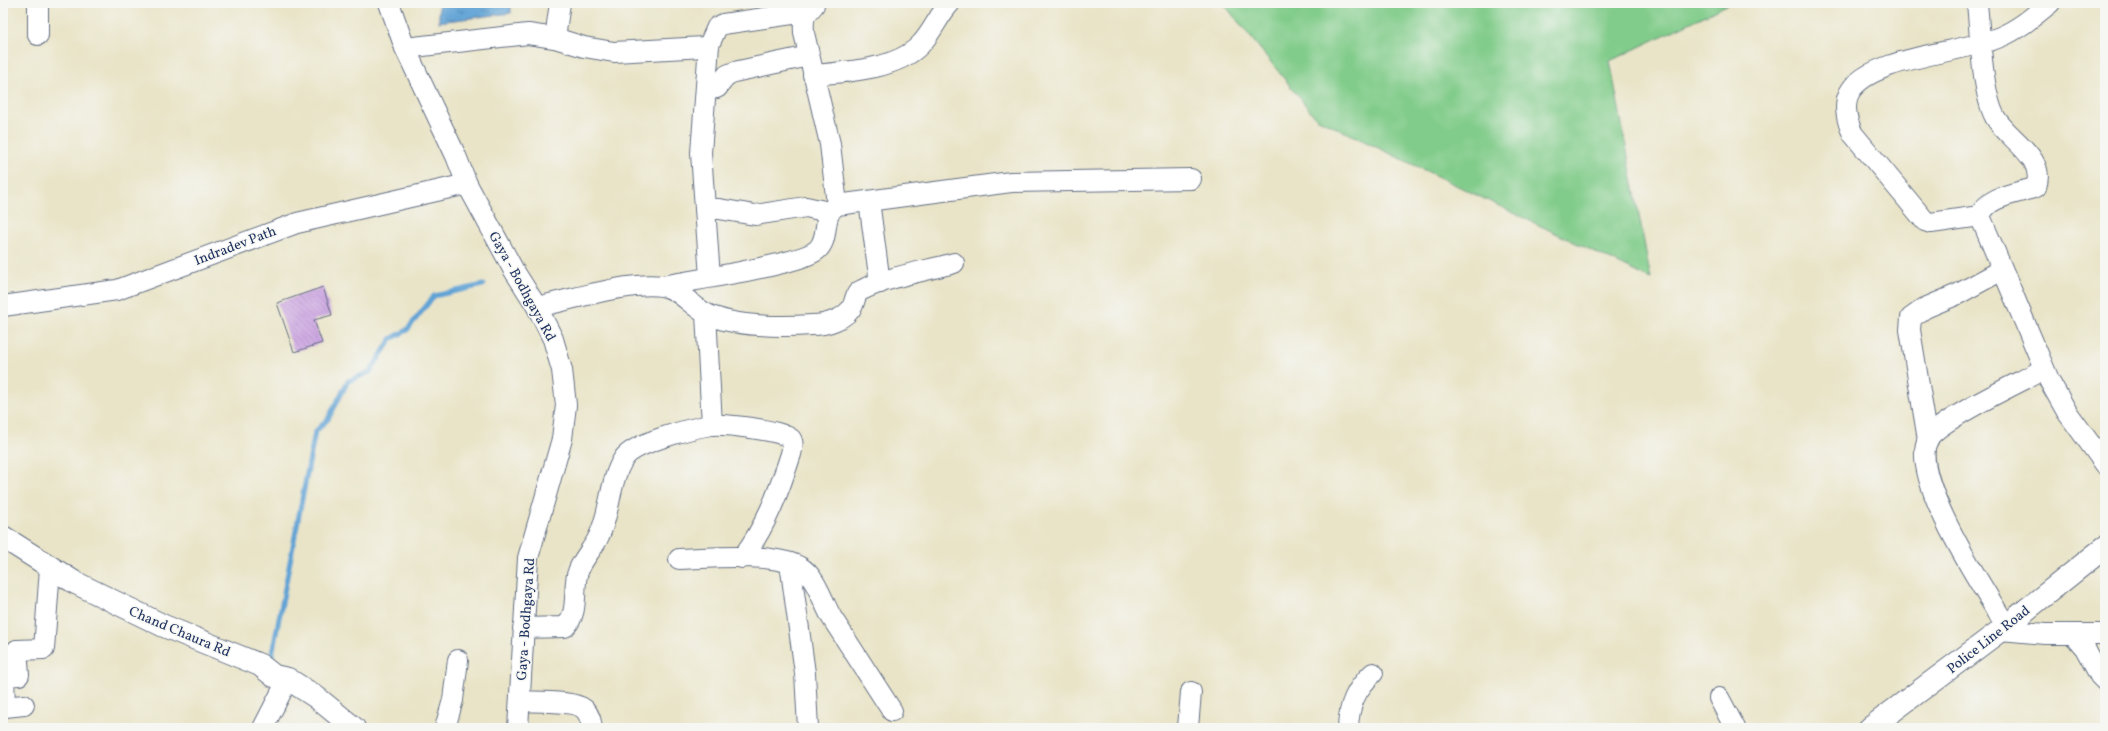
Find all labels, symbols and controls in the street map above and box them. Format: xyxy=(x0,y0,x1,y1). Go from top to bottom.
street label: Indradev Path xyxy=(192,222,279,271)
street label: Gaya - Bodhgaya Rd xyxy=(484,228,560,345)
street label: Gaya - Bodhgaya Rd xyxy=(513,557,540,681)
street label: Chand Chaura Rd xyxy=(126,602,233,662)
street label: Police Line Road xyxy=(1943,602,2035,679)

